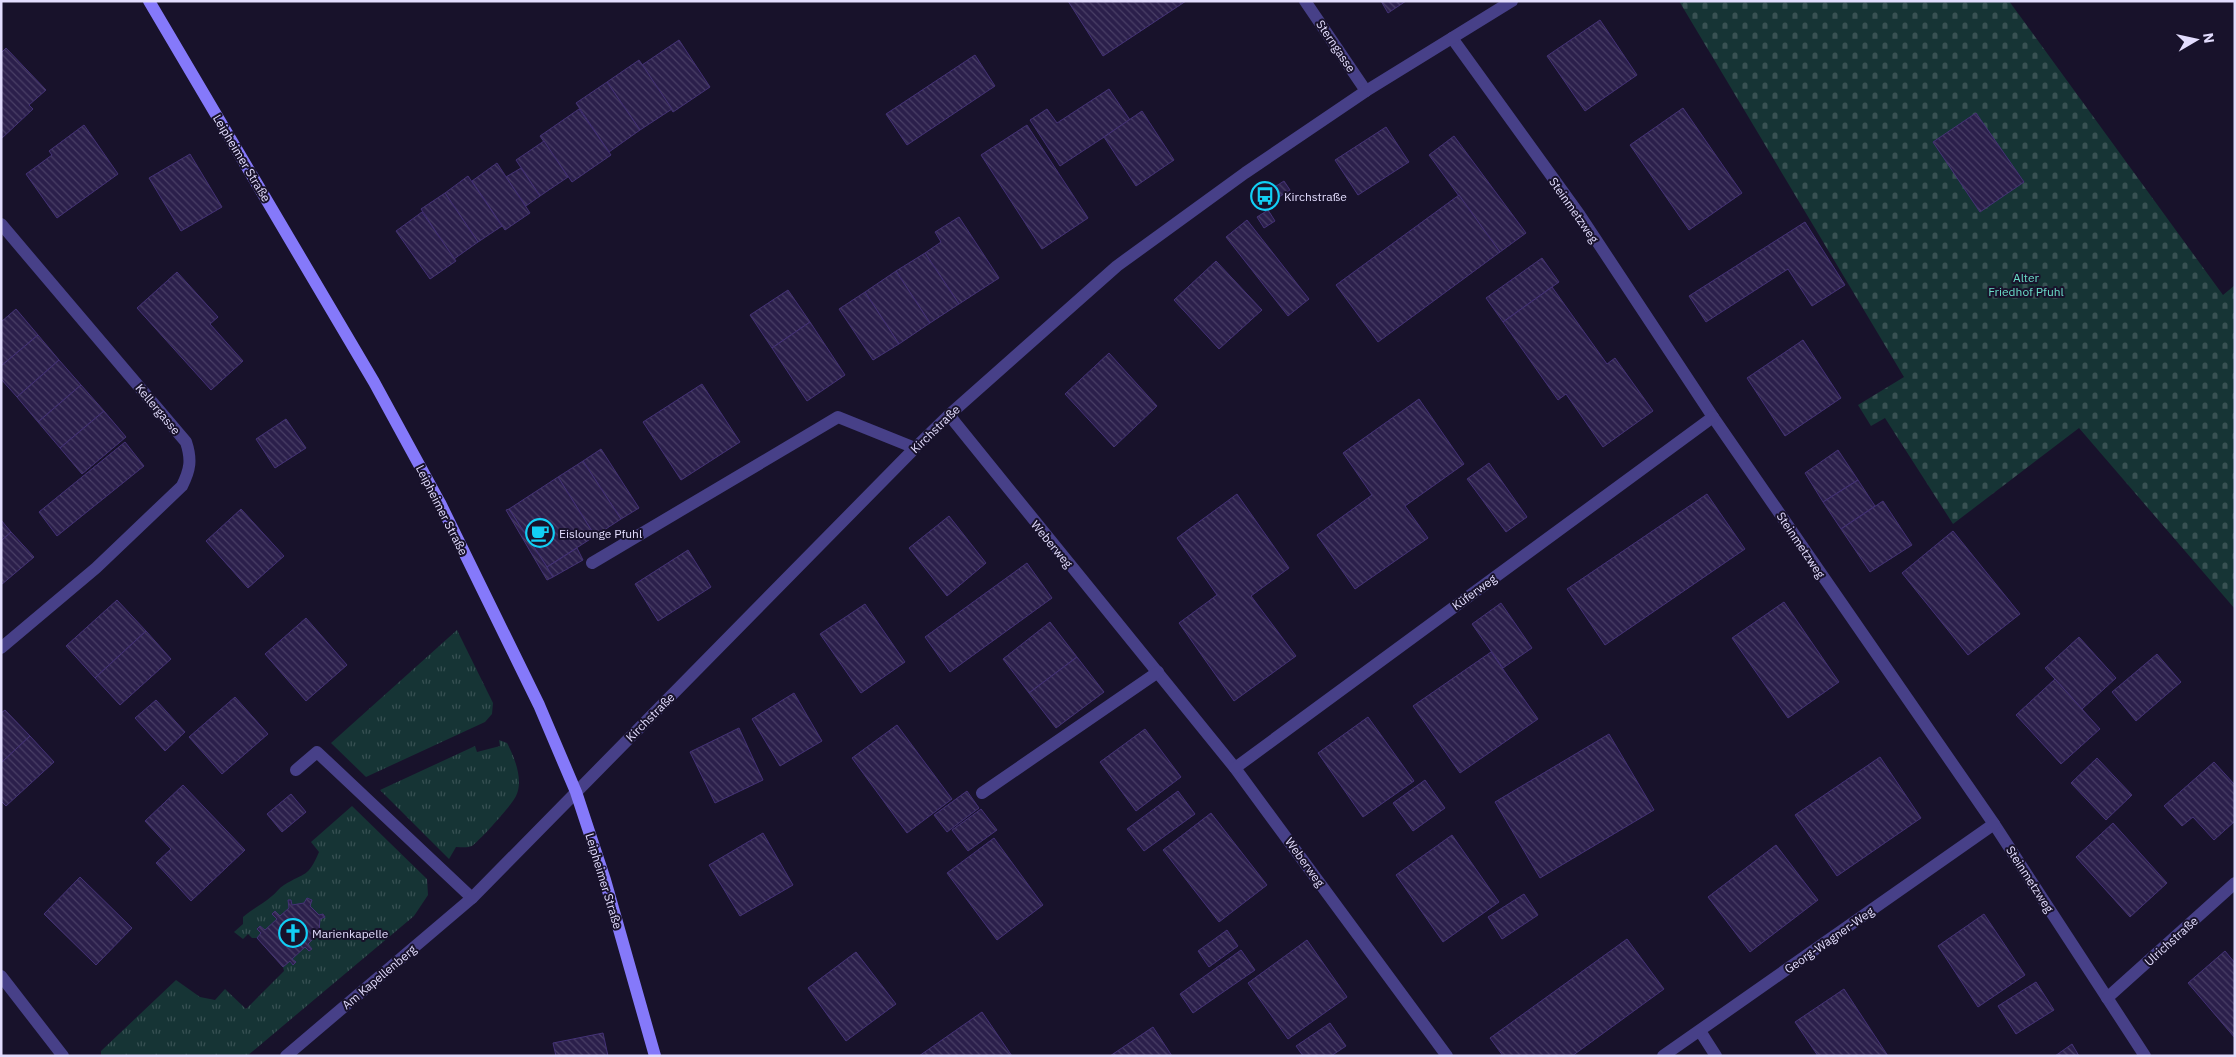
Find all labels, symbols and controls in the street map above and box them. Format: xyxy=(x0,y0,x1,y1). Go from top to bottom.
north arrow xyxy=(2171,15,2221,65)
street label: Sterngasse xyxy=(1313,17,1359,75)
text: N xyxy=(2199,32,2219,44)
street label: Leipheimer Straße xyxy=(210,112,274,205)
street label: Steinmetzweg xyxy=(1546,174,1602,246)
bus stop icon: Kirchstraße xyxy=(1250,181,1280,211)
place label: Kirchstraße xyxy=(1284,189,1347,204)
park label: Alter Friedhof Pfuhl xyxy=(1988,270,2064,299)
street label: Kellergasse xyxy=(132,380,184,438)
street label: Kirchstraße xyxy=(907,402,963,456)
street label: Leipheimer Straße xyxy=(413,462,471,558)
street label: Steinmetzweg xyxy=(1773,509,1829,581)
street label: Weberweg xyxy=(1028,517,1077,571)
cafe icon: Eislounge Pfuhl xyxy=(525,518,555,548)
place label: Eislounge Pfuhl xyxy=(559,526,642,541)
street label: Küferweg xyxy=(1449,570,1500,613)
street label: Kirchstraße xyxy=(622,689,678,745)
street label: Leipheimer Straße xyxy=(582,831,626,931)
street label: Weberweg xyxy=(1282,834,1328,890)
street label: Steinmetzweg xyxy=(2003,843,2057,916)
street label: Georg-Wagner-Weg xyxy=(1781,903,1877,976)
street label: Ulrichstraße xyxy=(2141,913,2201,969)
church icon: Marienkapelle xyxy=(278,918,308,948)
place label: Marienkapelle xyxy=(312,926,389,941)
street label: Am Kapellenberg xyxy=(339,941,420,1012)

